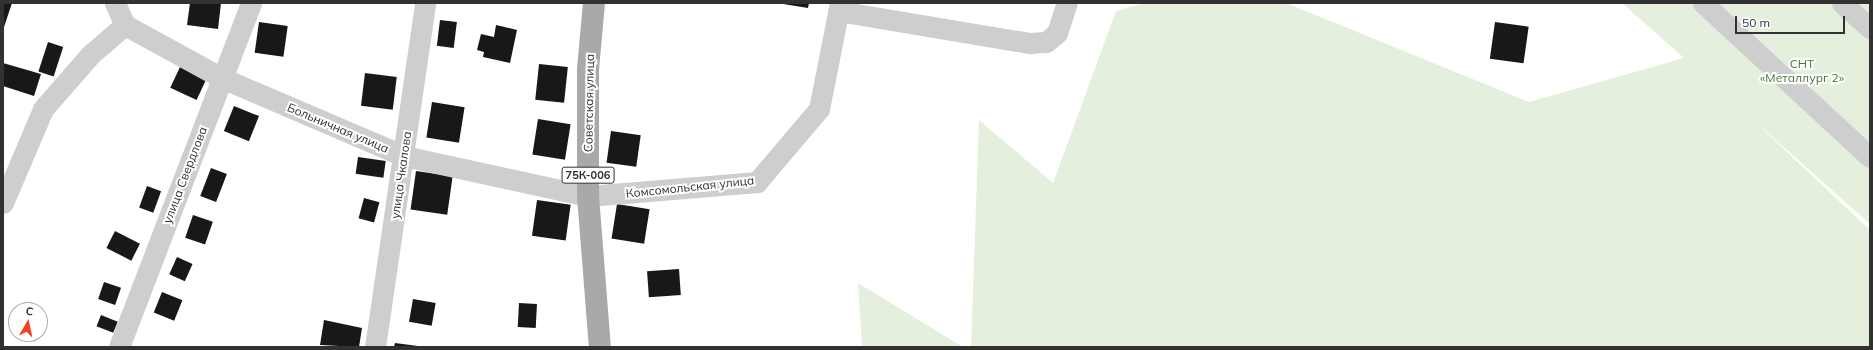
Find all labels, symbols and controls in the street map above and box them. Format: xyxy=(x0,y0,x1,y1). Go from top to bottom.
scale bar xyxy=(1737,8,1847,34)
text: 50 m xyxy=(1742,15,1770,30)
street label: Советская улица xyxy=(581,54,597,152)
park label: СНТ «Металлург 2» xyxy=(1760,57,1844,85)
street label: Больничная улица xyxy=(285,100,391,156)
street label: улица Свердлова xyxy=(160,125,210,225)
street label: улица Чкалова xyxy=(388,130,414,220)
road number: 75К-006 xyxy=(561,166,615,184)
street label: Комсомольская улица xyxy=(625,173,755,201)
north arrow xyxy=(8,302,48,342)
text: С xyxy=(25,304,35,319)

